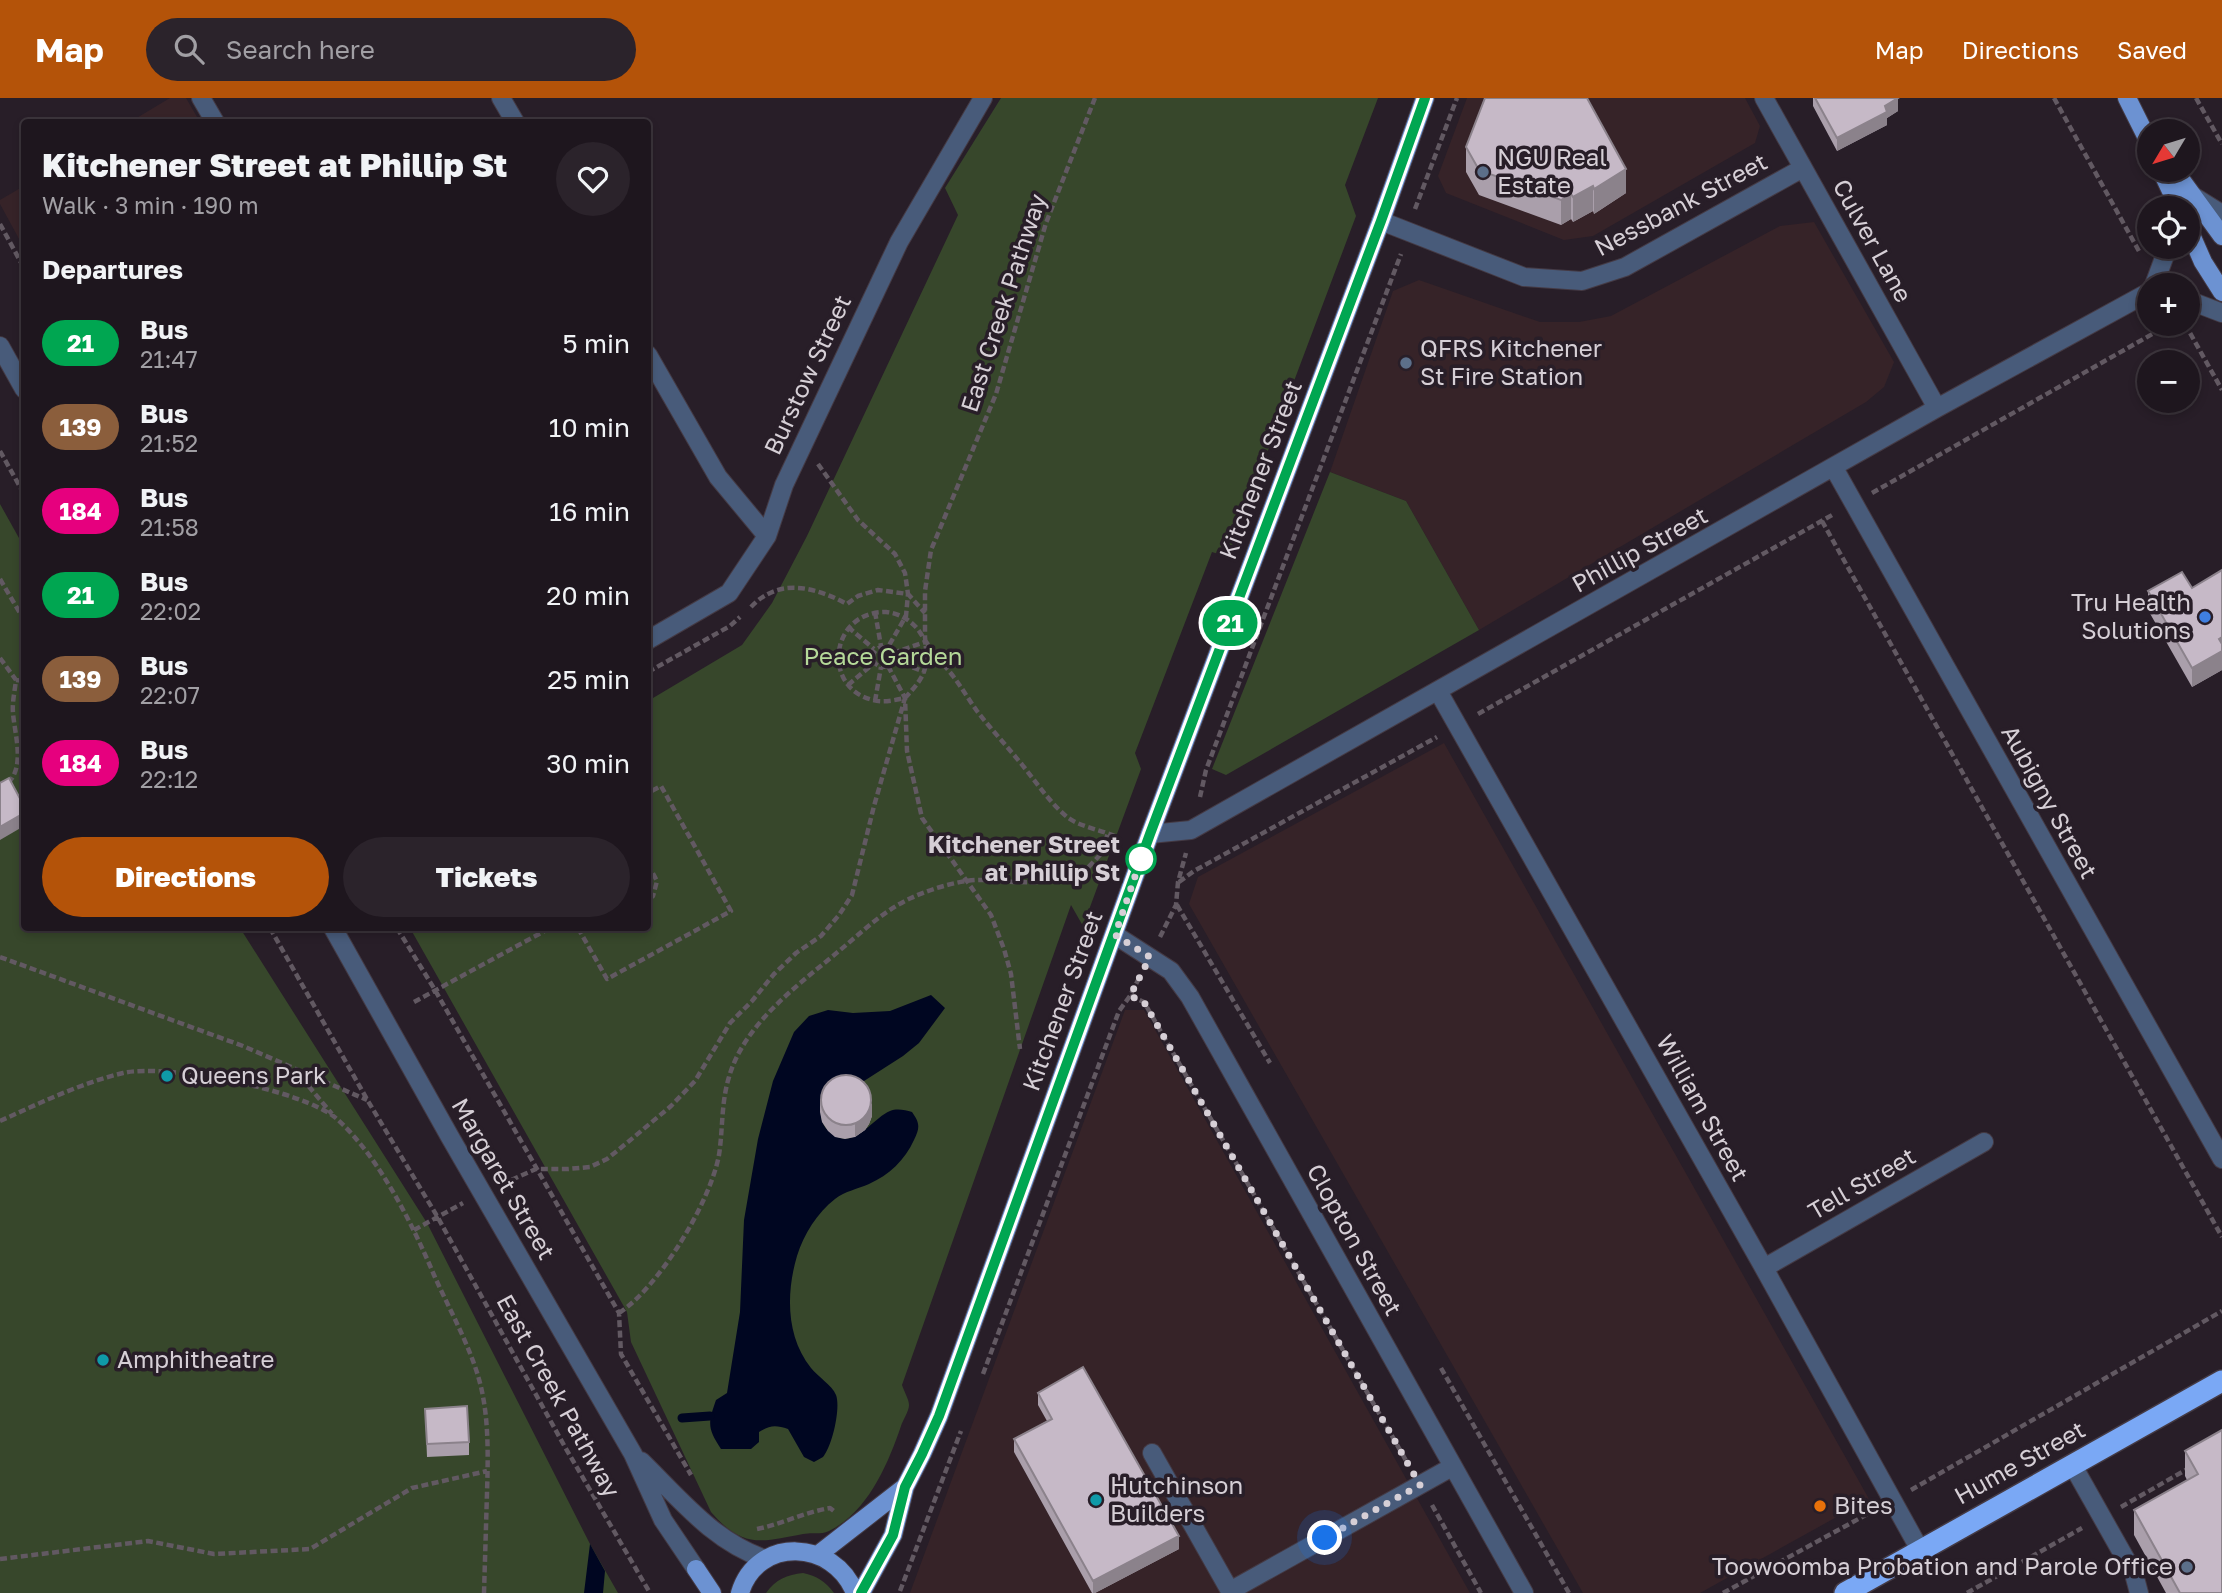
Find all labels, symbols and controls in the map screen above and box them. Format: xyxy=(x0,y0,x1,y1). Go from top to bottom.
search box xyxy=(146,18,636,81)
text: Map xyxy=(35,30,104,69)
icon: search xyxy=(170,30,208,68)
text: Search here xyxy=(226,34,375,65)
text: Map xyxy=(1875,35,1924,64)
text: Directions xyxy=(1962,35,2079,64)
text: Saved xyxy=(2117,35,2187,64)
north arrow xyxy=(2137,119,2200,182)
map controls xyxy=(2137,119,2200,413)
button: heart xyxy=(556,142,630,216)
place label: NGU Real Estate xyxy=(1497,142,1607,199)
text: Kitchener Street at Phillip St xyxy=(42,145,507,184)
street label: Nessbank Street xyxy=(1589,146,1772,261)
marker: NGU Real Estate xyxy=(1475,164,1491,180)
street label: Culver Lane xyxy=(1828,174,1919,307)
street label: East Creek Pathway xyxy=(954,190,1052,415)
text: Walk · 3 min · 190 m xyxy=(42,191,259,219)
button: locate xyxy=(2137,196,2200,259)
text: Departures xyxy=(42,254,183,285)
button: + xyxy=(2137,273,2200,336)
street label: Burstow Street xyxy=(757,290,856,459)
text: Bus xyxy=(140,314,188,345)
text: 21 xyxy=(67,328,94,357)
text: 5 min xyxy=(562,328,630,359)
place label: QFRS Kitchener St Fire Station xyxy=(1420,333,1602,390)
text: 21:47 xyxy=(140,345,198,373)
button: − xyxy=(2137,350,2200,413)
marker: QFRS Kitchener St Fire Station xyxy=(1398,355,1414,371)
street label: Kitchener Street xyxy=(1212,376,1307,563)
text: Bus xyxy=(140,398,188,429)
text: 139 xyxy=(59,412,102,441)
text: 10 min xyxy=(549,412,630,443)
text: 21:52 xyxy=(140,429,198,457)
text: Bus xyxy=(140,482,188,513)
text: 184 xyxy=(59,496,102,525)
text: 16 min xyxy=(549,496,630,527)
street label: Phillip Street xyxy=(1566,500,1712,598)
text: 21:58 xyxy=(140,513,199,541)
text: Bus xyxy=(140,566,188,597)
text: 21 xyxy=(67,580,94,609)
text: 20 min xyxy=(546,580,630,611)
place label: Tru Health Solutions xyxy=(2071,587,2191,644)
text: 22:02 xyxy=(140,597,201,625)
line badge: 21 xyxy=(1198,600,1262,646)
text: 21 xyxy=(1217,608,1244,637)
marker: Tru Health Solutions xyxy=(2197,609,2213,625)
park label: Peace Garden xyxy=(804,641,963,670)
text: Bus xyxy=(140,650,188,681)
text: 139 xyxy=(59,664,102,693)
text: 25 min xyxy=(547,664,630,695)
text: 22:07 xyxy=(140,681,200,709)
street label: Aubigny Street xyxy=(1996,720,2104,883)
text: Bus xyxy=(140,734,188,765)
text: 184 xyxy=(59,748,102,777)
text: 30 min xyxy=(546,748,630,779)
text: 22:12 xyxy=(140,765,198,793)
place label: Kitchener Street at Phillip St xyxy=(928,829,1120,886)
button: Directions xyxy=(42,837,329,917)
button: Tickets xyxy=(343,837,630,917)
marker: Kitchener Street at Phillip St xyxy=(1126,844,1156,874)
street label: Kitchener Street xyxy=(1016,907,1108,1094)
street label: William Street xyxy=(1651,1029,1756,1186)
place label: Queens Park xyxy=(181,1060,327,1089)
marker: Queens Park xyxy=(159,1068,175,1084)
street label: Margaret Street xyxy=(446,1092,562,1264)
street label: Tell Street xyxy=(1802,1140,1920,1225)
street label: Clopton Street xyxy=(1302,1158,1409,1320)
street label: East Creek Pathway xyxy=(491,1289,627,1502)
place label: Amphitheatre xyxy=(117,1344,275,1373)
marker: Amphitheatre xyxy=(95,1352,111,1368)
street label: Hume Street xyxy=(1949,1414,2090,1510)
place label: Hutchinson Builders xyxy=(1110,1470,1243,1527)
place label: Bites xyxy=(1834,1490,1893,1519)
marker: Hutchinson Builders xyxy=(1088,1492,1104,1508)
marker: Bites xyxy=(1812,1498,1828,1514)
your location xyxy=(1307,1520,1342,1555)
place label: Toowoomba Probation and Parole Office xyxy=(1712,1551,2173,1580)
marker: Toowoomba Probation and Parole Office xyxy=(2179,1559,2195,1575)

